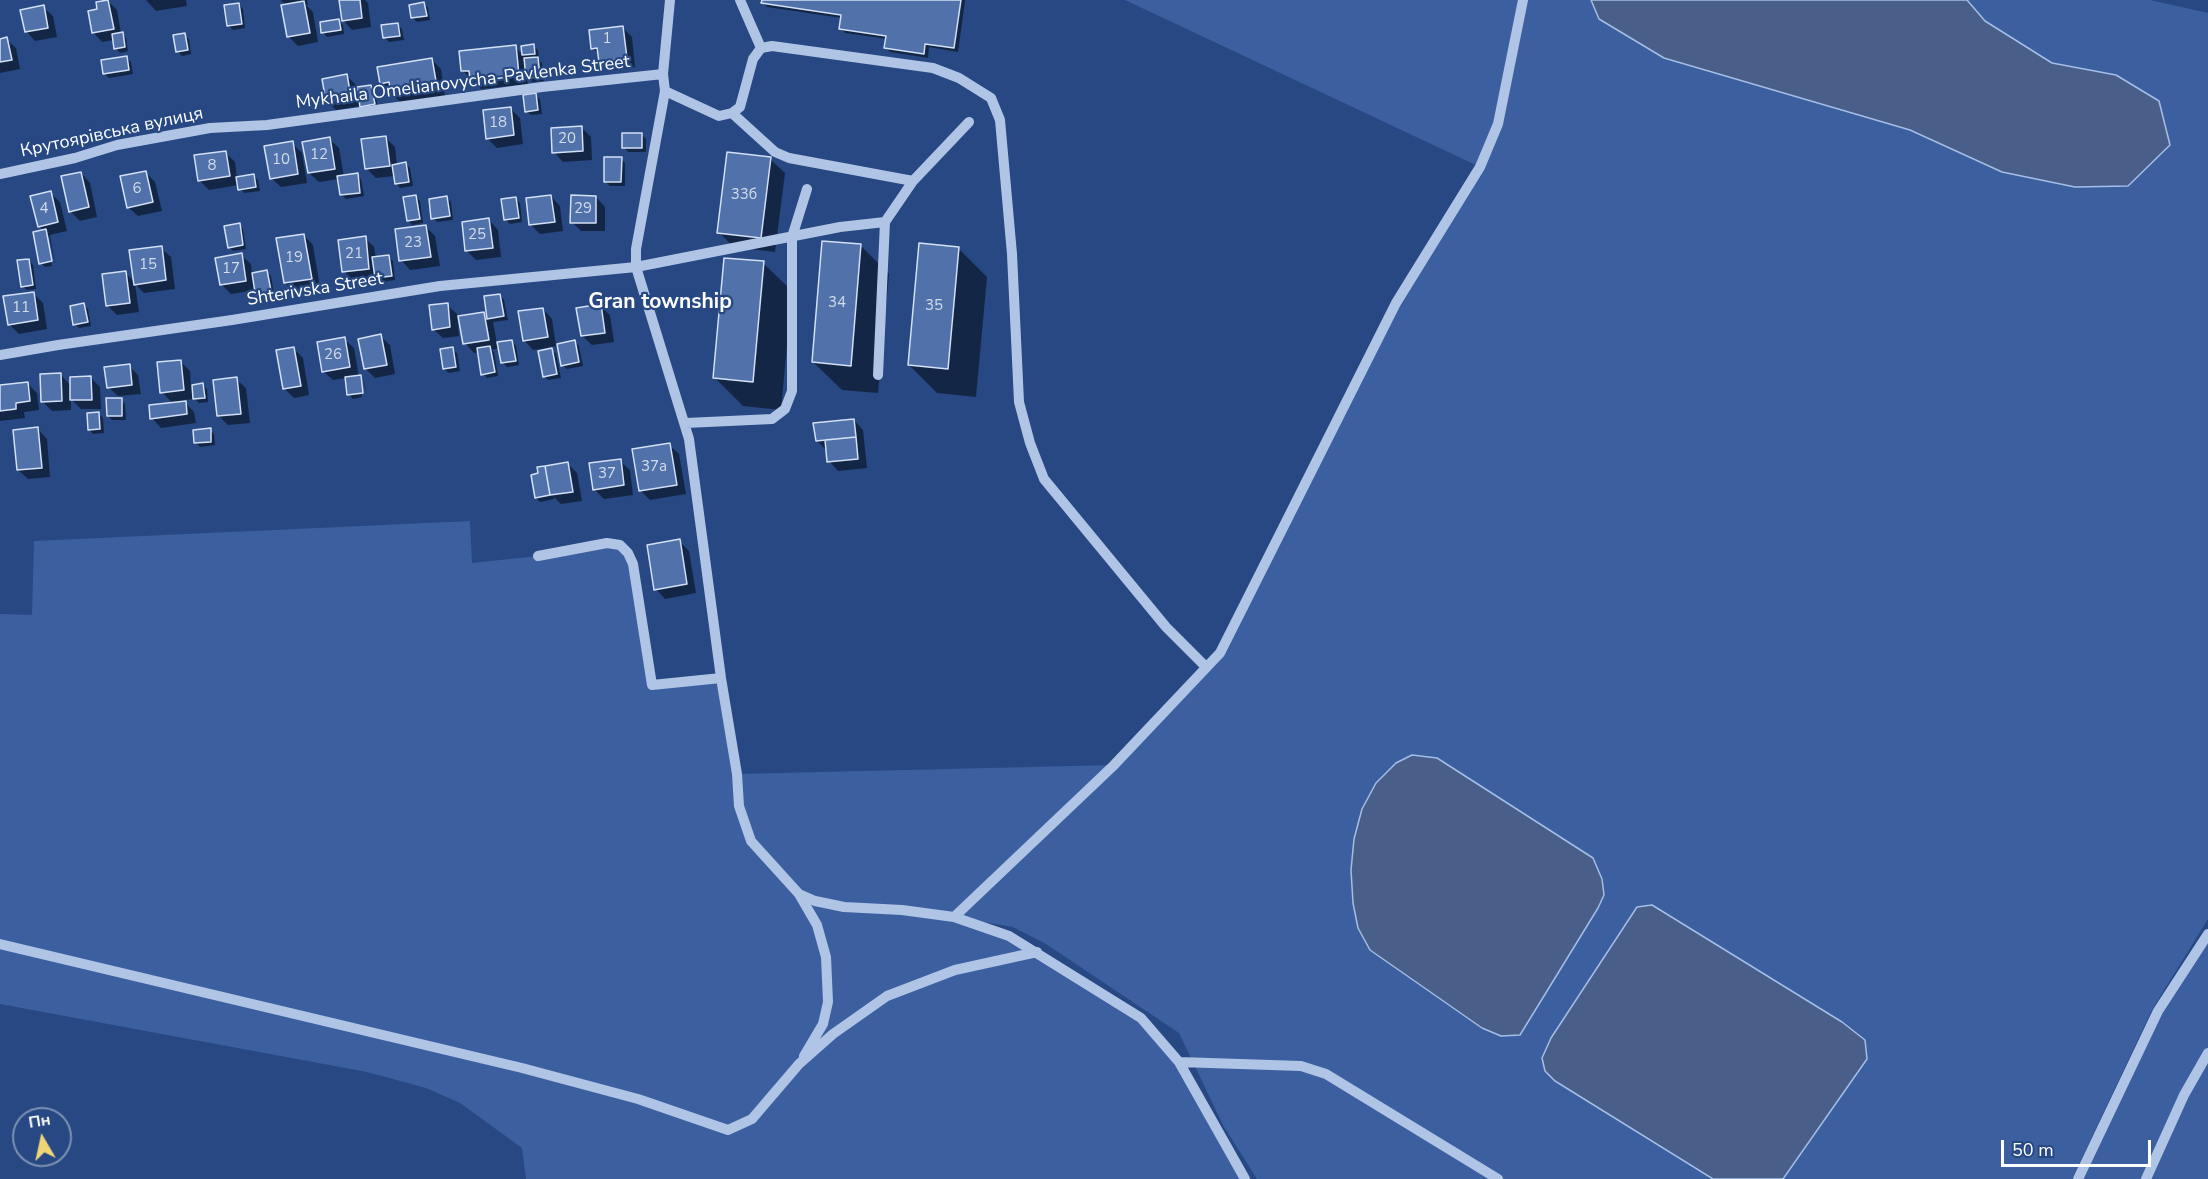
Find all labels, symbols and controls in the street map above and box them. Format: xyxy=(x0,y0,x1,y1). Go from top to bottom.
house number: 1 xyxy=(603,30,611,48)
street label: Mykhaila Omelianovycha-Pavlenka Street xyxy=(295,52,631,114)
street label: Крутоярівська вулиця xyxy=(19,103,205,163)
house number: 18 xyxy=(489,114,507,132)
house number: 20 xyxy=(558,130,576,148)
house number: 12 xyxy=(310,146,328,164)
house number: 10 xyxy=(272,151,290,169)
house number: 8 xyxy=(208,157,216,175)
house number: 6 xyxy=(133,180,141,198)
house number: 33б xyxy=(731,186,757,204)
house number: 4 xyxy=(40,200,48,218)
house number: 29 xyxy=(574,200,592,218)
house number: 25 xyxy=(468,226,486,244)
house number: 23 xyxy=(404,234,422,252)
house number: 21 xyxy=(345,245,363,263)
house number: 19 xyxy=(285,249,303,267)
house number: 15 xyxy=(139,256,157,274)
house number: 17 xyxy=(222,260,240,278)
street label: Shterivska Street xyxy=(245,269,385,311)
district label: Gran township xyxy=(588,290,732,316)
house number: 34 xyxy=(828,294,846,312)
house number: 35 xyxy=(925,297,943,315)
house number: 11 xyxy=(12,299,30,317)
house number: 26 xyxy=(324,346,342,364)
house number: 37а xyxy=(641,458,667,476)
house number: 37 xyxy=(598,465,616,483)
north arrow xyxy=(12,1107,72,1167)
text: Пн xyxy=(27,1109,52,1134)
scale bar xyxy=(2004,1128,2154,1166)
text: 50 m xyxy=(2012,1138,2054,1162)

